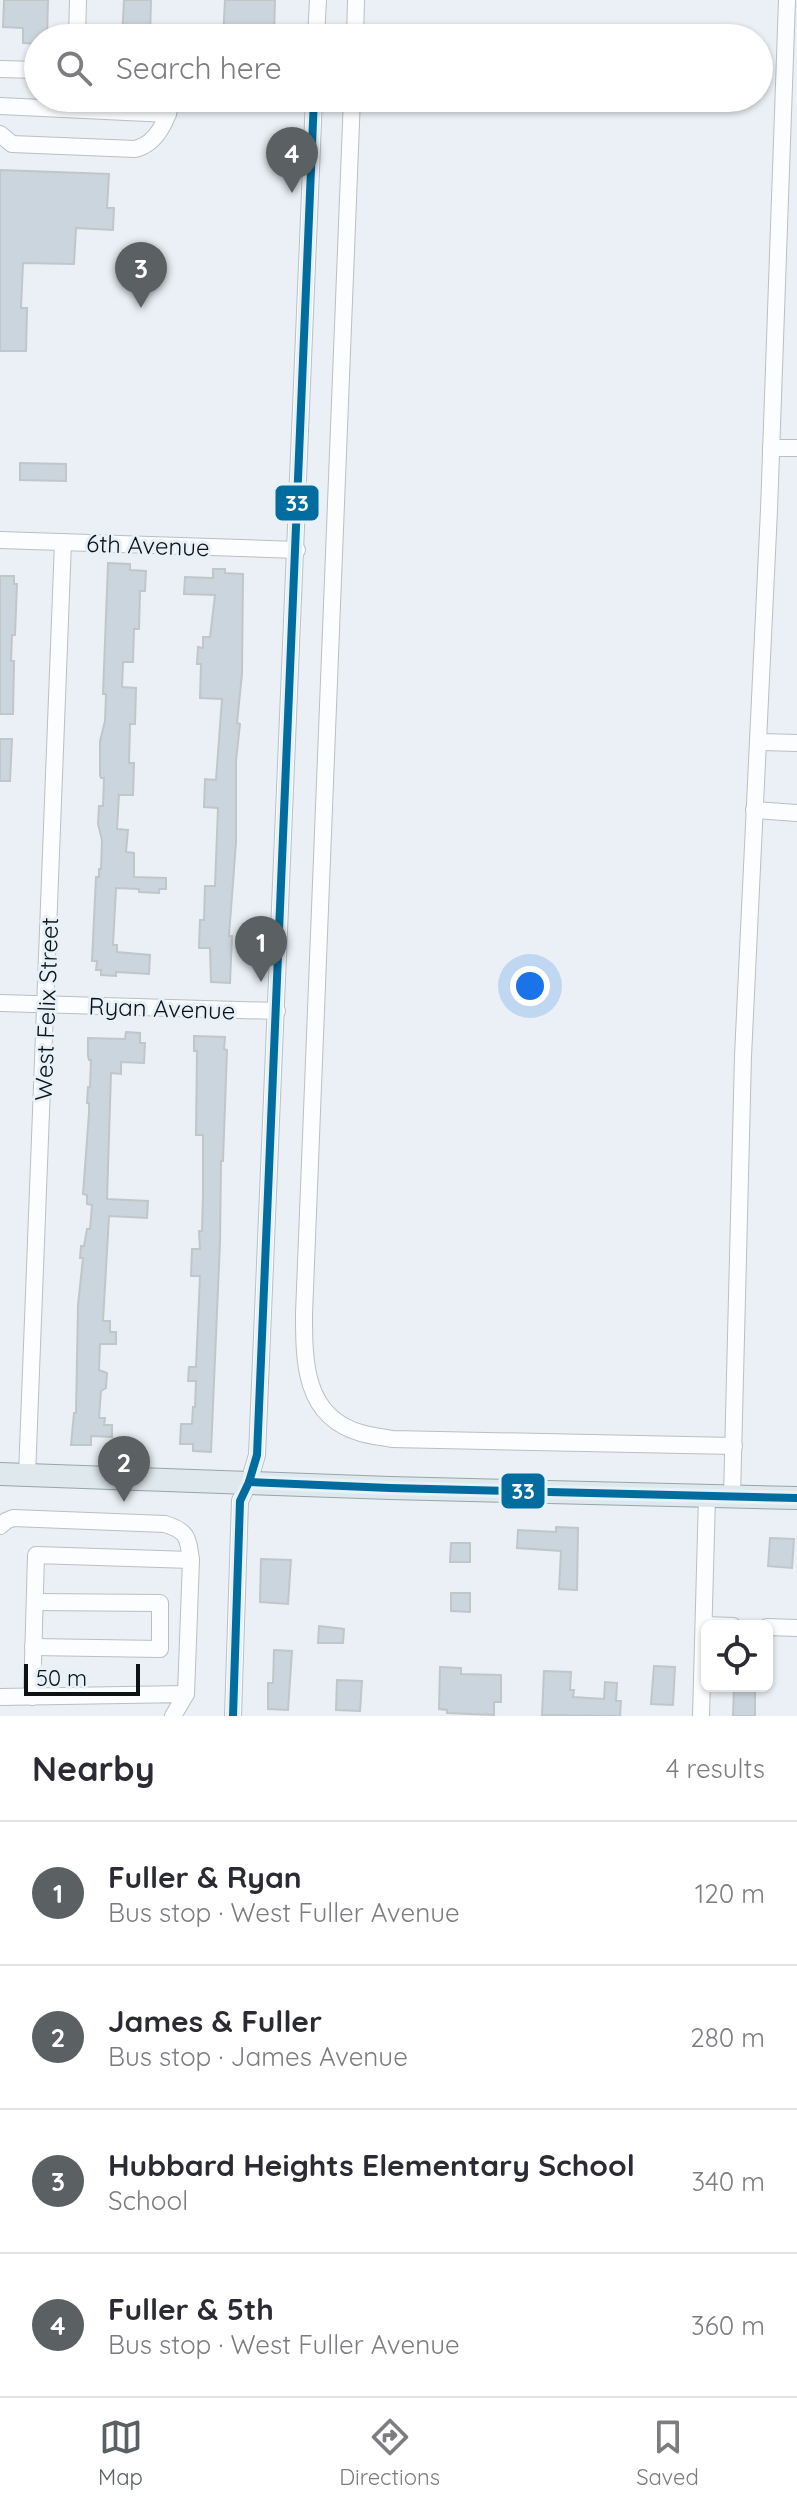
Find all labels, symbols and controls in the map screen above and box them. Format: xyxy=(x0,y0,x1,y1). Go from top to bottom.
search box xyxy=(24,24,773,112)
icon: search xyxy=(52,46,96,90)
text: Search here xyxy=(116,49,282,87)
pin: 4 xyxy=(266,127,318,193)
pin: 3 xyxy=(115,242,167,308)
line badge: 33 xyxy=(274,484,320,522)
text: 33 xyxy=(285,489,309,517)
street label: 6th Avenue xyxy=(86,528,210,562)
pin: 1 xyxy=(235,916,287,982)
street label: West Felix Street xyxy=(28,917,64,1101)
your location xyxy=(510,966,550,1006)
street label: Ryan Avenue xyxy=(88,990,236,1026)
pin: 2 xyxy=(98,1436,150,1502)
line badge: 33 xyxy=(500,1472,546,1510)
text: 33 xyxy=(511,1477,535,1505)
map controls xyxy=(701,1620,773,1692)
button: locate xyxy=(701,1620,773,1692)
scale bar xyxy=(24,1660,140,1696)
text: 50 m xyxy=(36,1664,87,1692)
text: Nearby xyxy=(32,1747,155,1790)
text: 4 results xyxy=(666,1752,765,1785)
text: Fuller & Ryan xyxy=(108,1858,302,1896)
text: 1 xyxy=(53,1877,63,1910)
text: 120 m xyxy=(695,1877,765,1910)
text: Bus stop · West Fuller Avenue xyxy=(108,1896,460,1929)
text: James & Fuller xyxy=(108,2002,322,2040)
text: 2 xyxy=(51,2021,65,2054)
text: 280 m xyxy=(690,2021,765,2054)
text: Bus stop · James Avenue xyxy=(108,2040,408,2073)
text: Hubbard Heights Elementary School xyxy=(108,2146,635,2184)
text: 3 xyxy=(51,2165,65,2198)
text: 340 m xyxy=(691,2165,765,2198)
text: School xyxy=(108,2184,188,2217)
text: Fuller & 5th xyxy=(108,2290,274,2328)
text: 4 xyxy=(50,2309,66,2342)
text: 360 m xyxy=(691,2309,765,2342)
text: Bus stop · West Fuller Avenue xyxy=(108,2328,460,2361)
tab: Map xyxy=(98,2415,143,2491)
tab: Directions xyxy=(339,2415,440,2491)
tab: Saved xyxy=(636,2415,699,2491)

